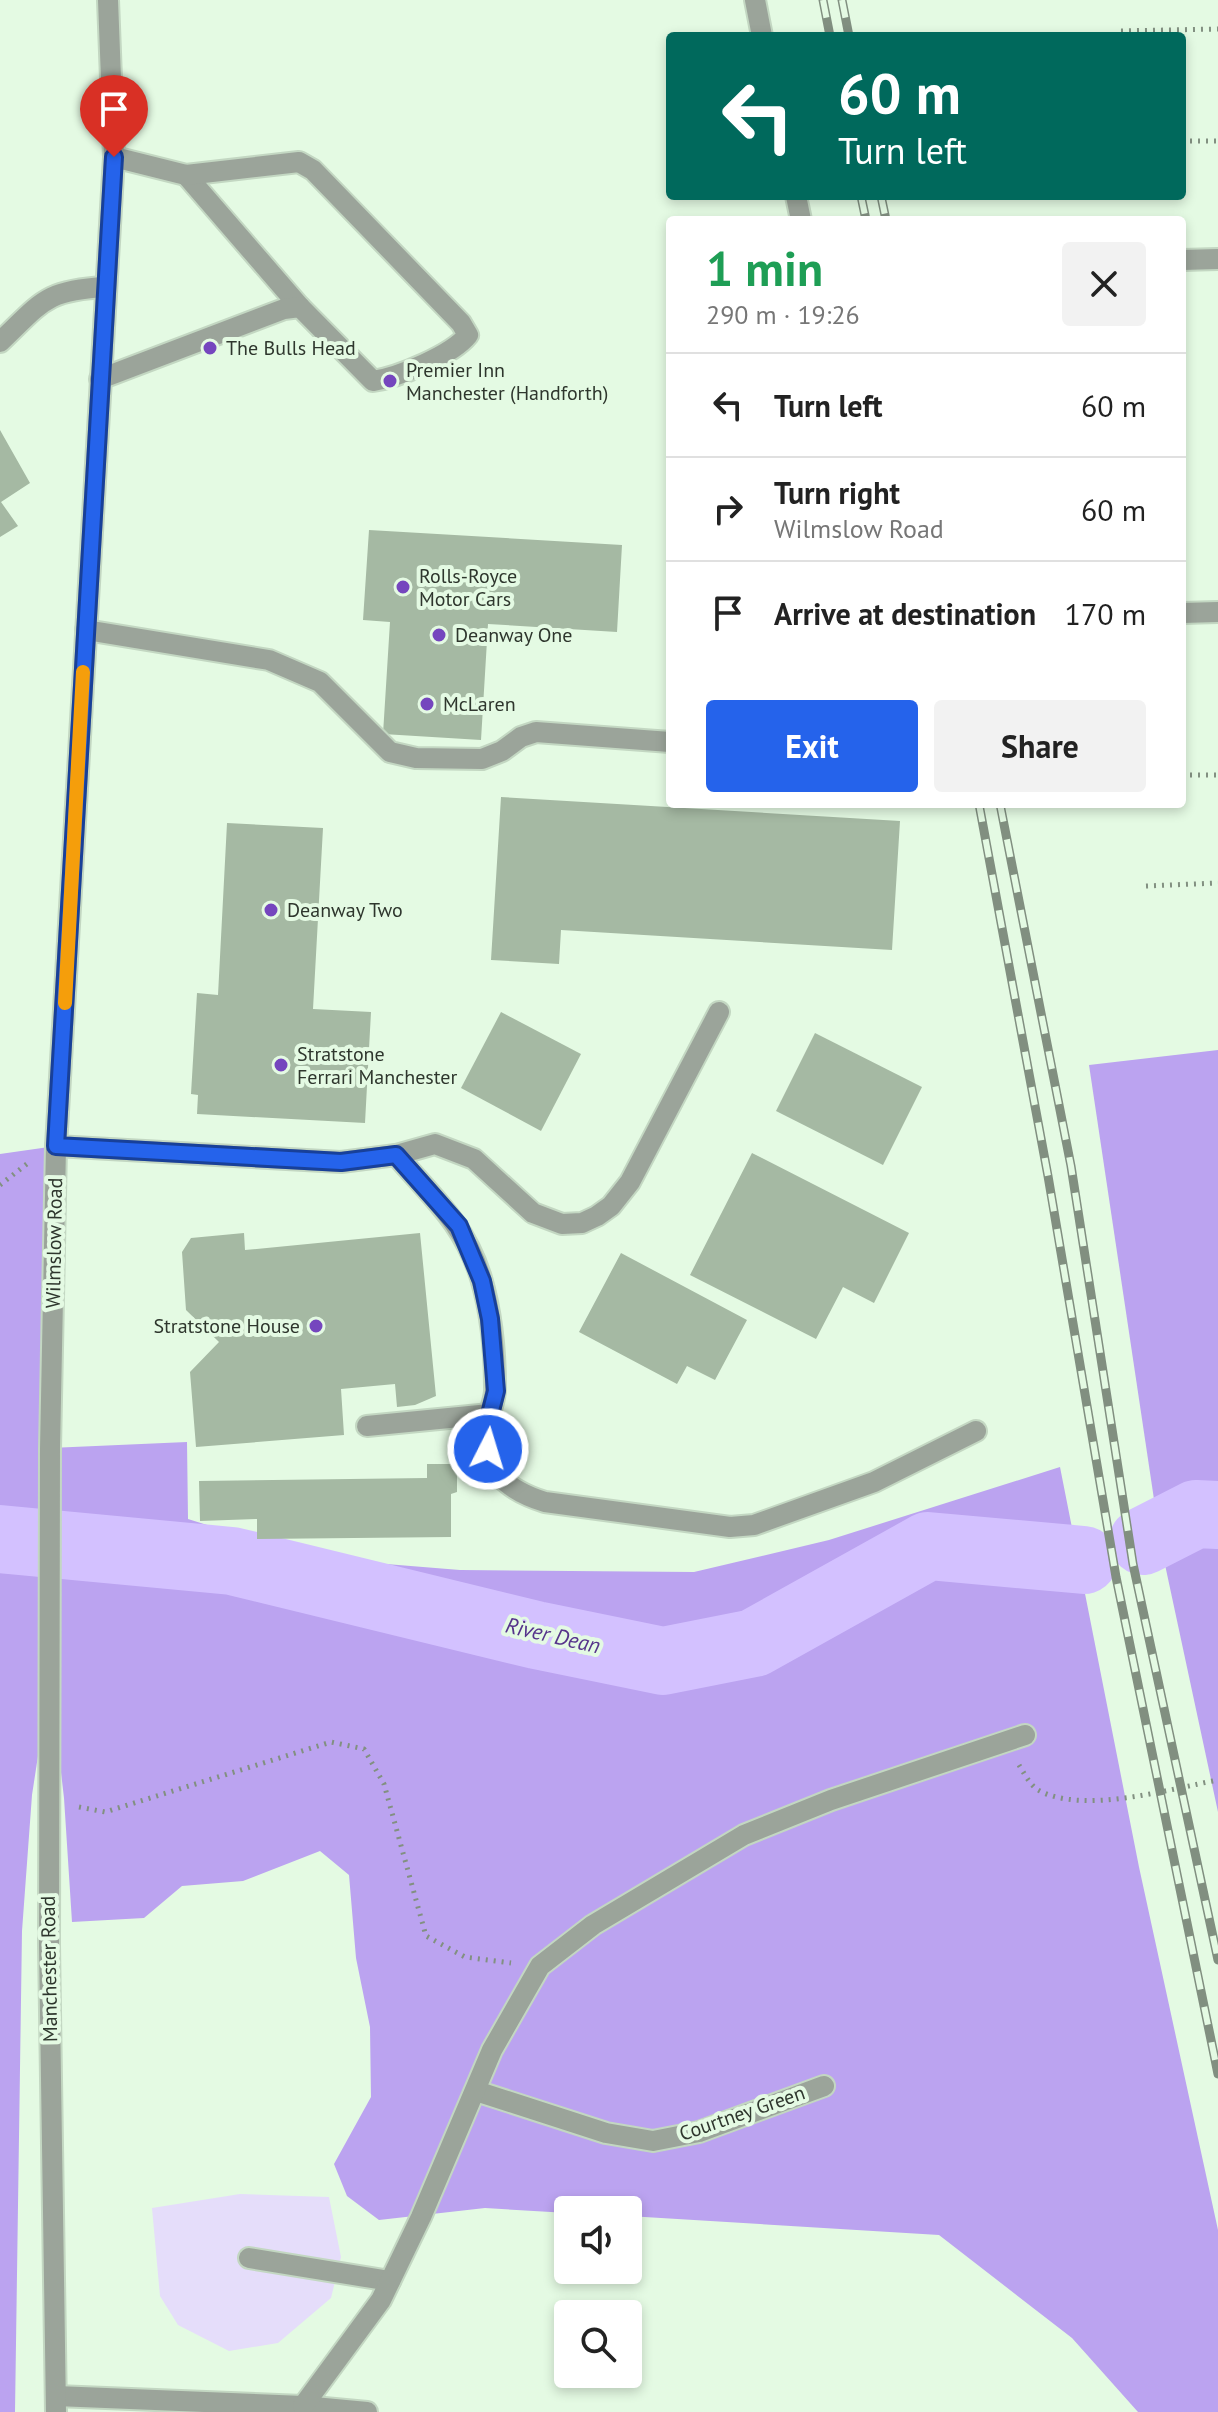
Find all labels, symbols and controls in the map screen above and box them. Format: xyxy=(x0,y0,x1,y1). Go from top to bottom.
text: 60 m xyxy=(838,57,961,129)
icon: left xyxy=(706,64,810,168)
pin xyxy=(80,75,148,157)
icon: arrive xyxy=(92,87,136,131)
text: Turn left xyxy=(838,127,967,174)
text: 1 min xyxy=(706,237,823,299)
button: close xyxy=(1062,242,1146,326)
text: 290 m · 19:26 xyxy=(706,298,860,331)
place label: The Bulls Head xyxy=(226,335,356,361)
marker: The Bulls Head xyxy=(201,339,219,357)
place label: Premier Inn Manchester (Handforth) xyxy=(406,357,608,406)
marker: Premier Inn Manchester (Handforth) xyxy=(381,372,399,390)
icon: left xyxy=(706,383,750,427)
text: Turn left xyxy=(774,386,882,425)
text: 60 m xyxy=(1081,386,1146,425)
text: Turn right xyxy=(774,473,900,512)
icon: right xyxy=(706,487,750,531)
text: 60 m xyxy=(1081,490,1146,529)
text: Wilmslow Road xyxy=(774,512,944,545)
place label: Rolls-Royce Motor Cars xyxy=(419,563,517,612)
marker: Rolls-Royce Motor Cars xyxy=(394,578,412,596)
icon: arrive xyxy=(706,591,750,635)
text: Arrive at destination xyxy=(774,594,1036,633)
text: 170 m xyxy=(1065,594,1146,633)
place label: Deanway One xyxy=(455,622,572,648)
marker: Deanway One xyxy=(430,626,448,644)
place label: McLaren xyxy=(443,691,516,717)
marker: McLaren xyxy=(418,695,436,713)
button: Exit xyxy=(706,700,918,792)
button: Share xyxy=(934,700,1146,792)
place label: Deanway Two xyxy=(287,897,403,923)
marker: Deanway Two xyxy=(262,901,280,919)
place label: Stratstone Ferrari Manchester xyxy=(297,1041,457,1090)
marker: Stratstone Ferrari Manchester xyxy=(272,1056,290,1074)
street label: Wilmslow Road xyxy=(40,1177,68,1309)
place label: Stratstone House xyxy=(153,1313,300,1339)
marker: Stratstone House xyxy=(307,1317,325,1335)
position arrow xyxy=(446,1407,530,1491)
water label: River Dean xyxy=(503,1610,603,1660)
street label: Manchester Road xyxy=(35,1896,63,2042)
street label: Courtney Green xyxy=(676,2079,808,2147)
map controls xyxy=(554,2196,642,2388)
button: sound xyxy=(554,2196,642,2284)
button: search xyxy=(554,2300,642,2388)

